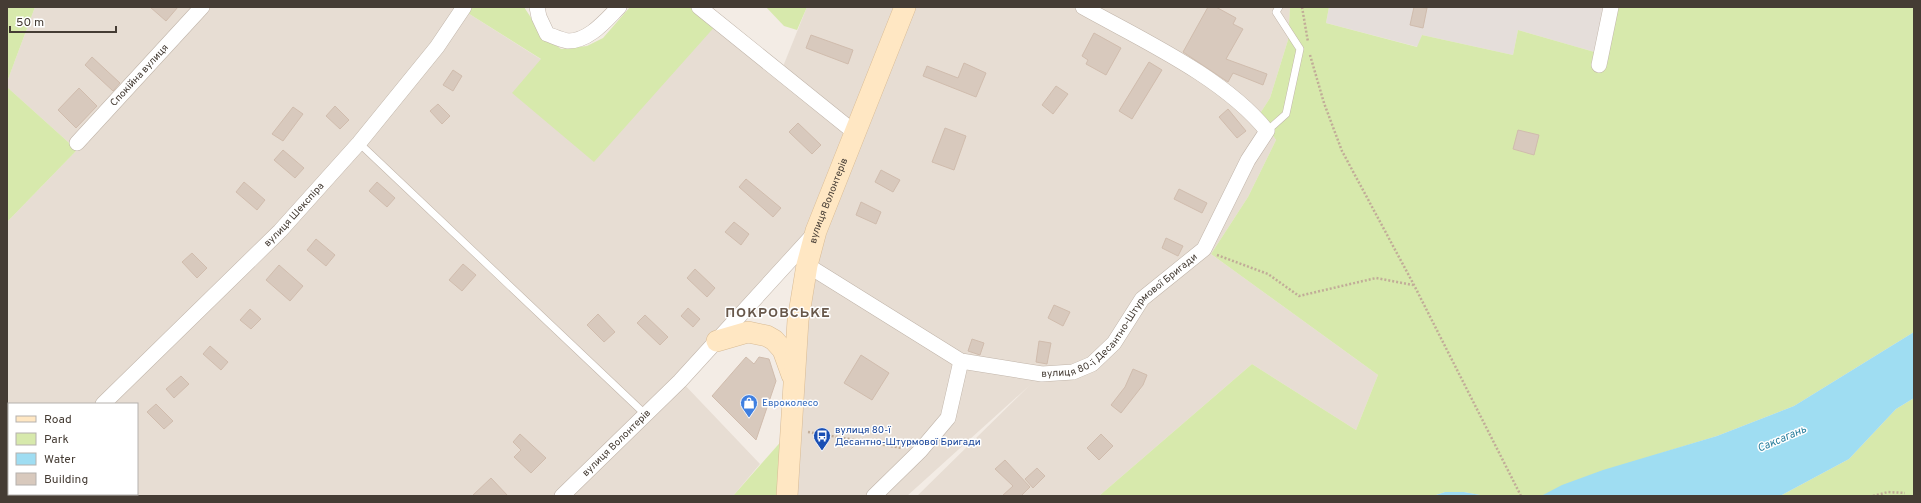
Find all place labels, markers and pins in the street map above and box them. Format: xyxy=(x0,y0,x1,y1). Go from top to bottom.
shop icon: Евроколесо xyxy=(739,393,759,418)
place label: Евроколесо xyxy=(762,397,819,410)
place label: вулиця 80-ї Десантно-Штурмової Бригади xyxy=(835,424,981,449)
bus stop icon: вулиця 80-ї Десантно-Штурмової Бригади xyxy=(812,426,832,451)

